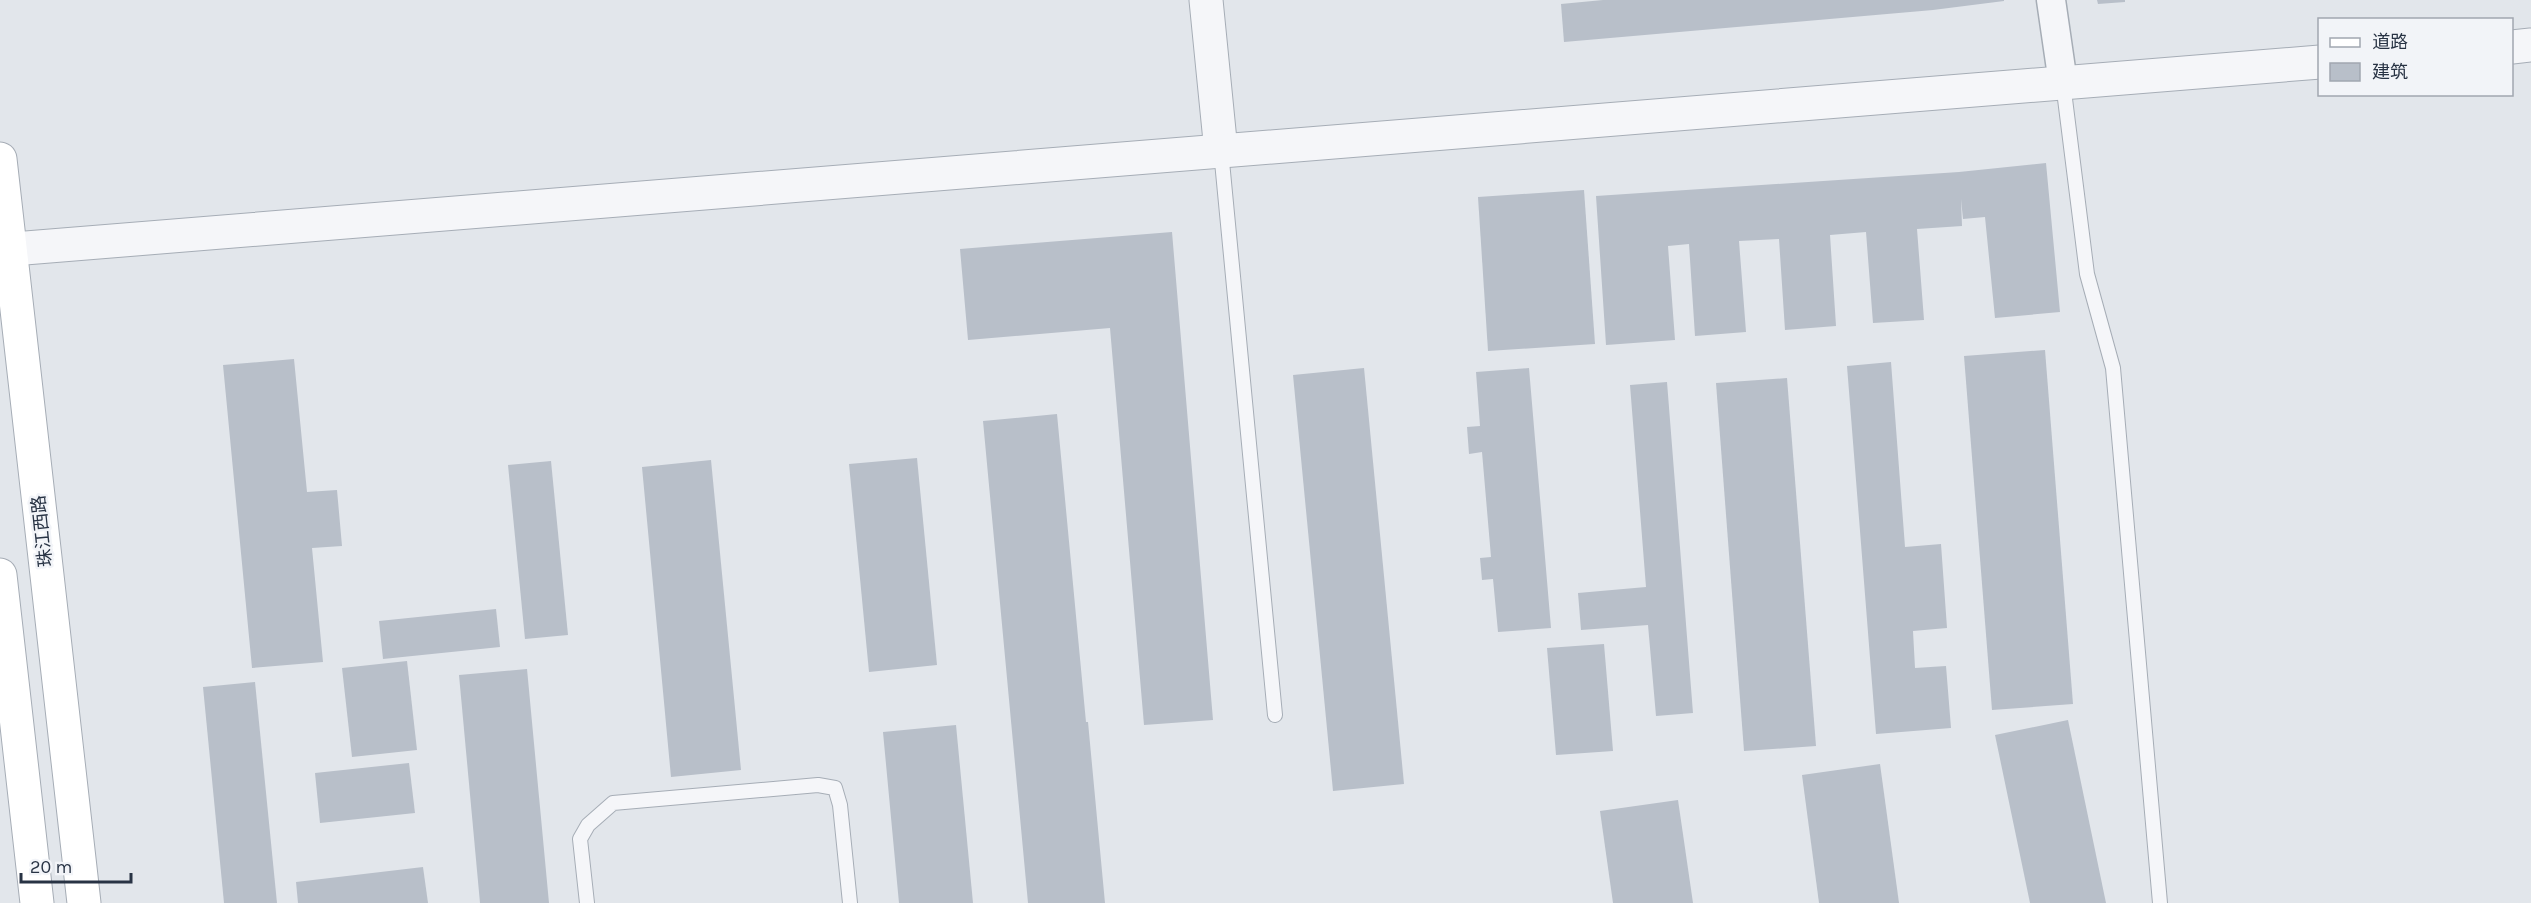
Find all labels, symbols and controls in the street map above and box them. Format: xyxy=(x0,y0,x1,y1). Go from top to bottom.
legend xyxy=(2318,18,2513,96)
text: 道路 xyxy=(2372,31,2408,53)
text: 建筑 xyxy=(2372,61,2408,83)
street label: 珠江西路 xyxy=(27,494,57,568)
scale bar xyxy=(21,846,130,884)
text: 20 m xyxy=(30,856,72,878)

